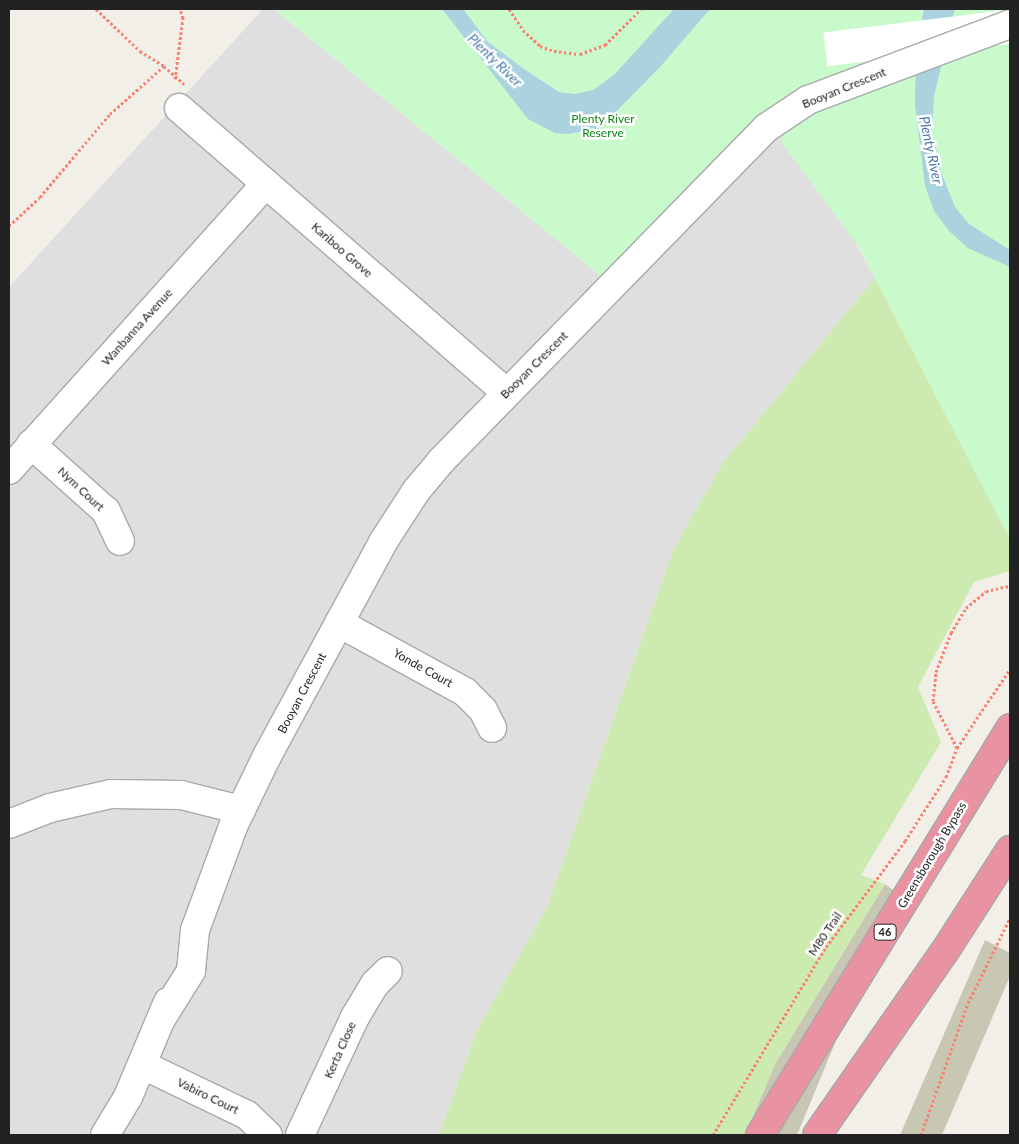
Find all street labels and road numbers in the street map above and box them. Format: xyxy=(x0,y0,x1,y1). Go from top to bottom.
street label: Booyan Crescent xyxy=(800,65,888,111)
street label: Kariboo Grove xyxy=(308,220,376,280)
street label: Wanbanna Avenue xyxy=(98,285,176,369)
street label: Booyan Crescent xyxy=(497,328,571,402)
street label: Nym Court xyxy=(55,464,107,514)
street label: Yonde Court xyxy=(391,646,455,690)
street label: Booyan Crescent xyxy=(275,650,329,736)
street label: Greensborough Bypass xyxy=(895,799,969,911)
street label: M80 Trail xyxy=(805,909,845,959)
road number: 46 xyxy=(872,924,898,940)
street label: Kerta Close xyxy=(321,1019,359,1081)
street label: Vabiro Court xyxy=(175,1075,241,1117)

